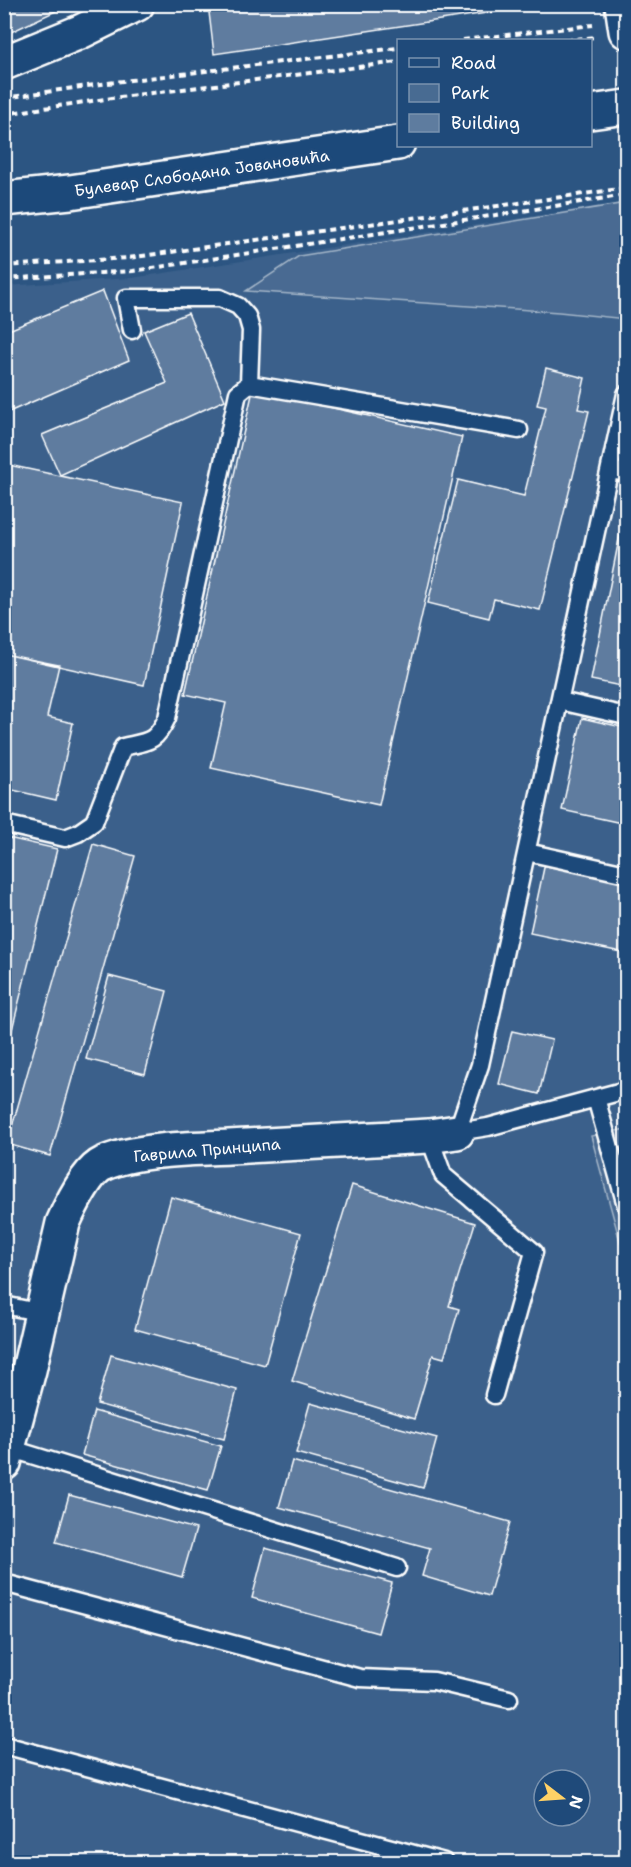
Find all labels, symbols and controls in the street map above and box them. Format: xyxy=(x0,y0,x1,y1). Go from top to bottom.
legend xyxy=(397,39,592,147)
text: Road xyxy=(451,51,496,75)
text: Park xyxy=(451,81,490,105)
text: Building xyxy=(451,111,520,135)
street label: Булевар Слободана Јовановића xyxy=(73,145,331,201)
street label: Гаврила Принципа xyxy=(133,1133,281,1167)
north arrow xyxy=(532,1768,592,1828)
text: N xyxy=(564,1793,588,1811)

